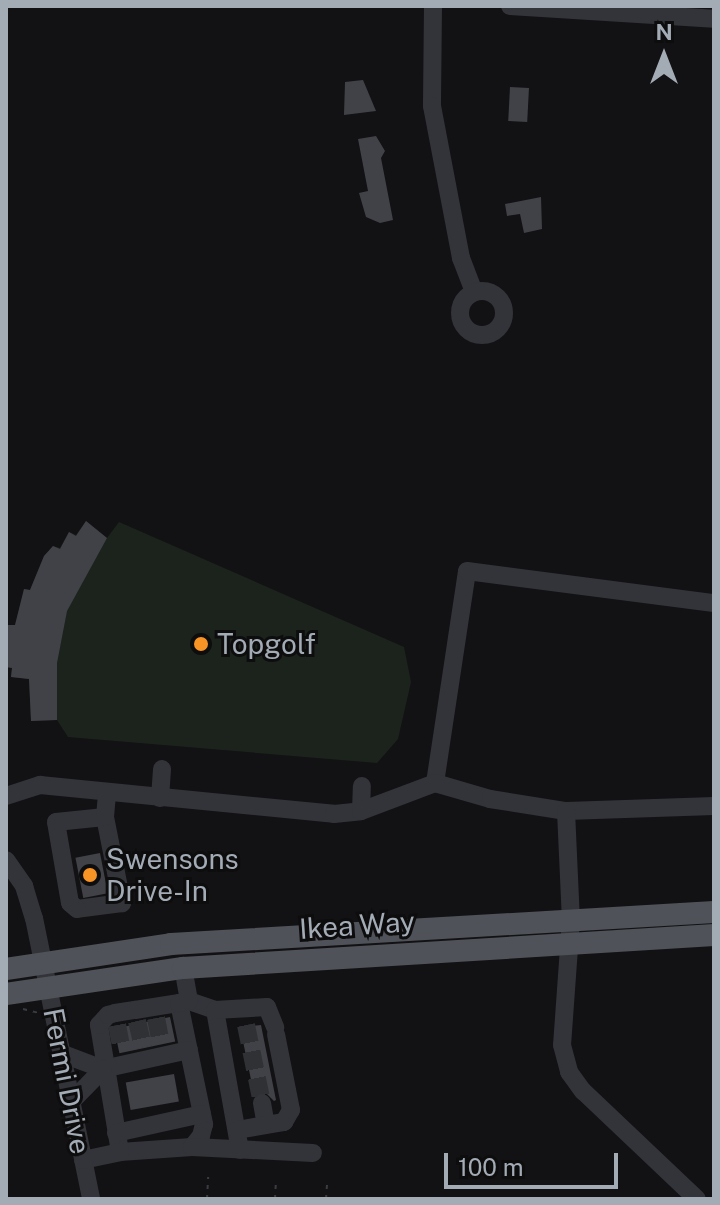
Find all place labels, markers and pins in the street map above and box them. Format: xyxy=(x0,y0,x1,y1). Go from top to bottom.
place label: Topgolf xyxy=(217,627,316,661)
marker: Topgolf xyxy=(192,635,210,653)
place label: Swensons Drive-In xyxy=(106,842,239,908)
marker: Swensons Drive-In xyxy=(81,866,99,884)

